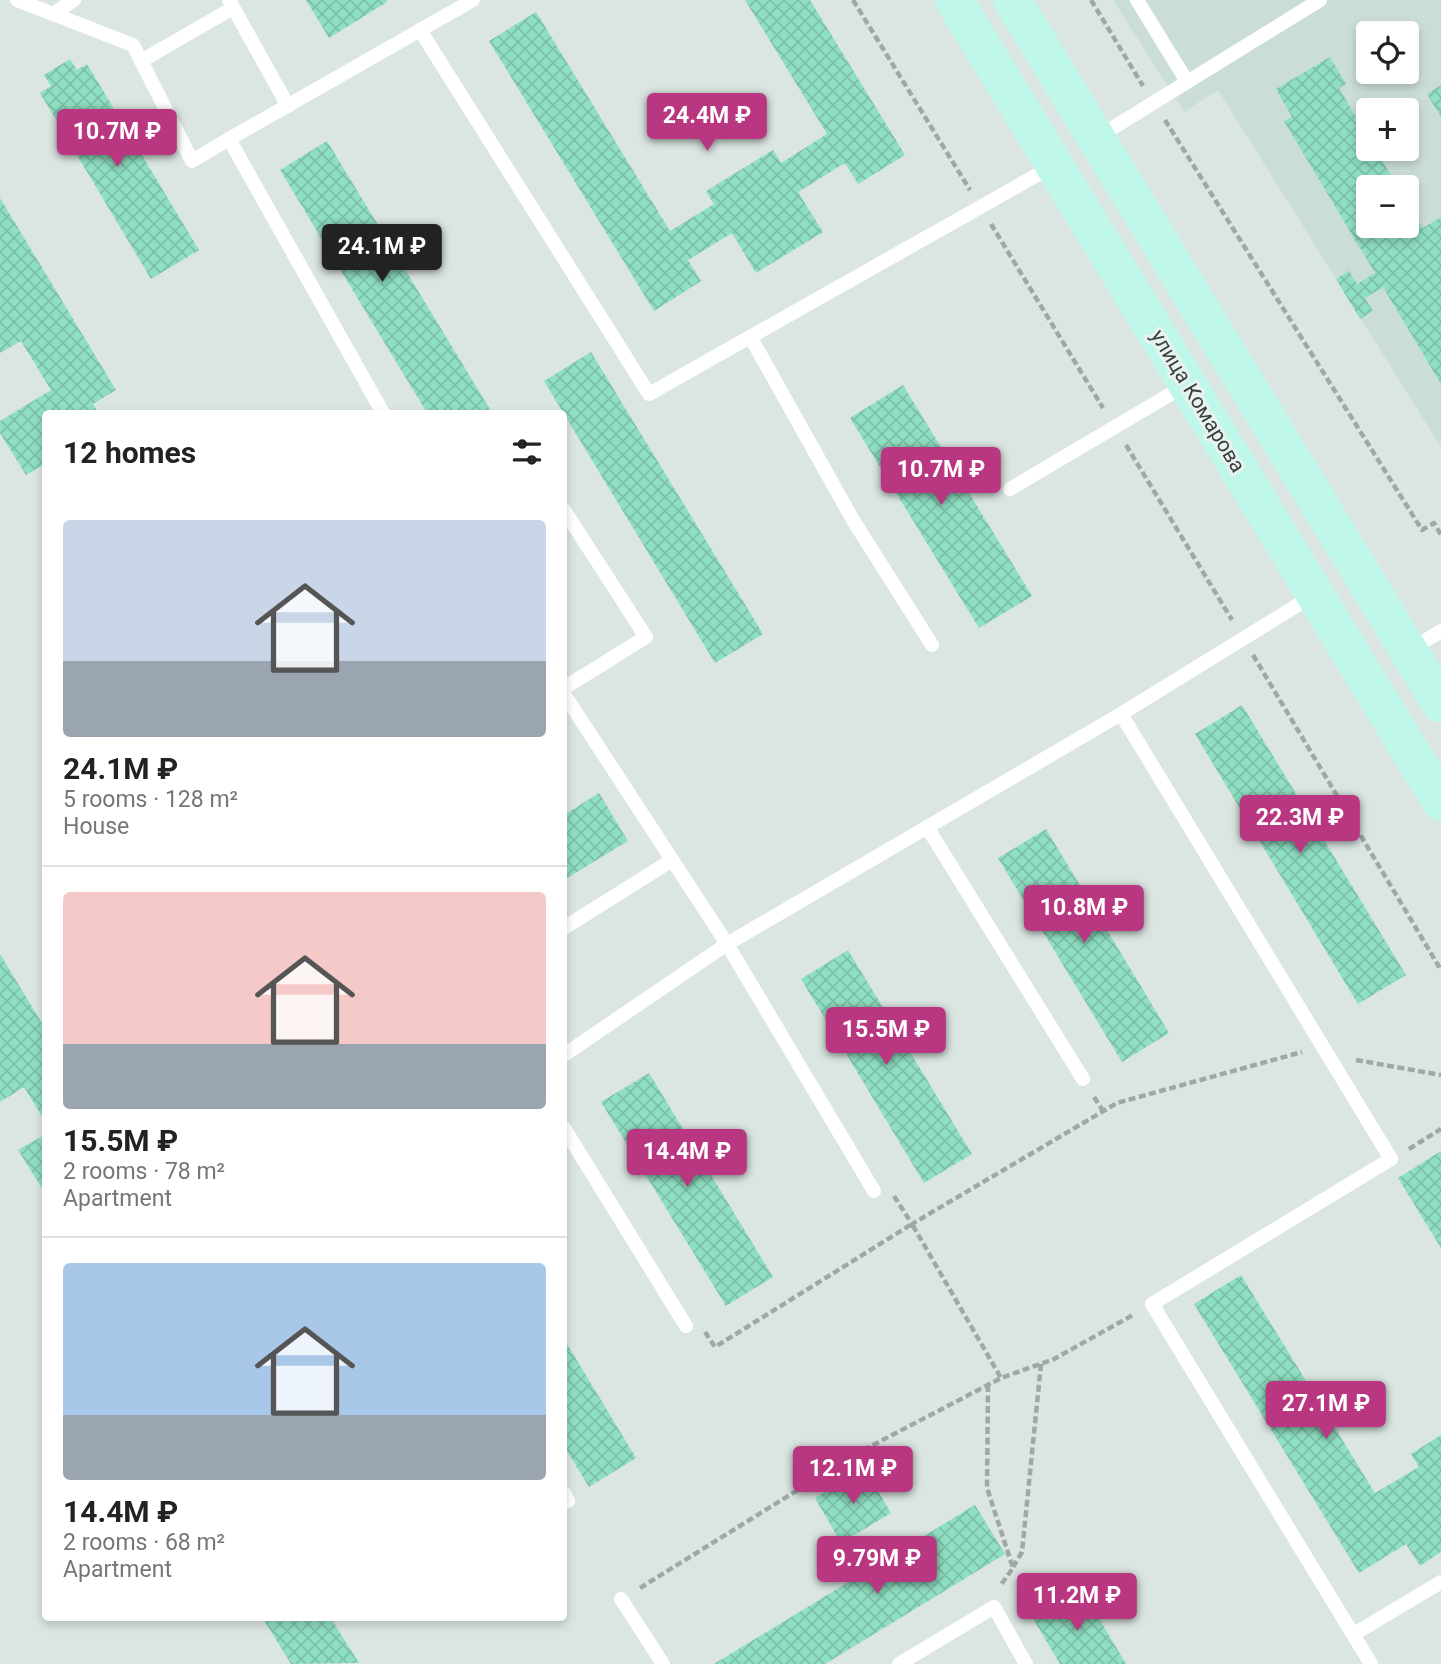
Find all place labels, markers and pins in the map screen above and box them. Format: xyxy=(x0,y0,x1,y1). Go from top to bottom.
pin: 24.4M ₽ xyxy=(642,94,772,153)
pin: 10.7M ₽ xyxy=(52,110,182,169)
pin: 24.1M ₽ xyxy=(317,224,447,284)
pin: 10.7M ₽ xyxy=(876,448,1006,507)
pin: 22.3M ₽ xyxy=(1235,796,1365,855)
pin: 10.8M ₽ xyxy=(1019,886,1149,945)
pin: 15.5M ₽ xyxy=(821,1007,951,1067)
pin: 14.4M ₽ xyxy=(622,1130,752,1189)
pin: 27.1M ₽ xyxy=(1261,1382,1391,1441)
pin: 12.1M ₽ xyxy=(788,1446,918,1506)
pin: 9.79M ₽ xyxy=(812,1536,942,1596)
pin: 11.2M ₽ xyxy=(1012,1574,1142,1633)

